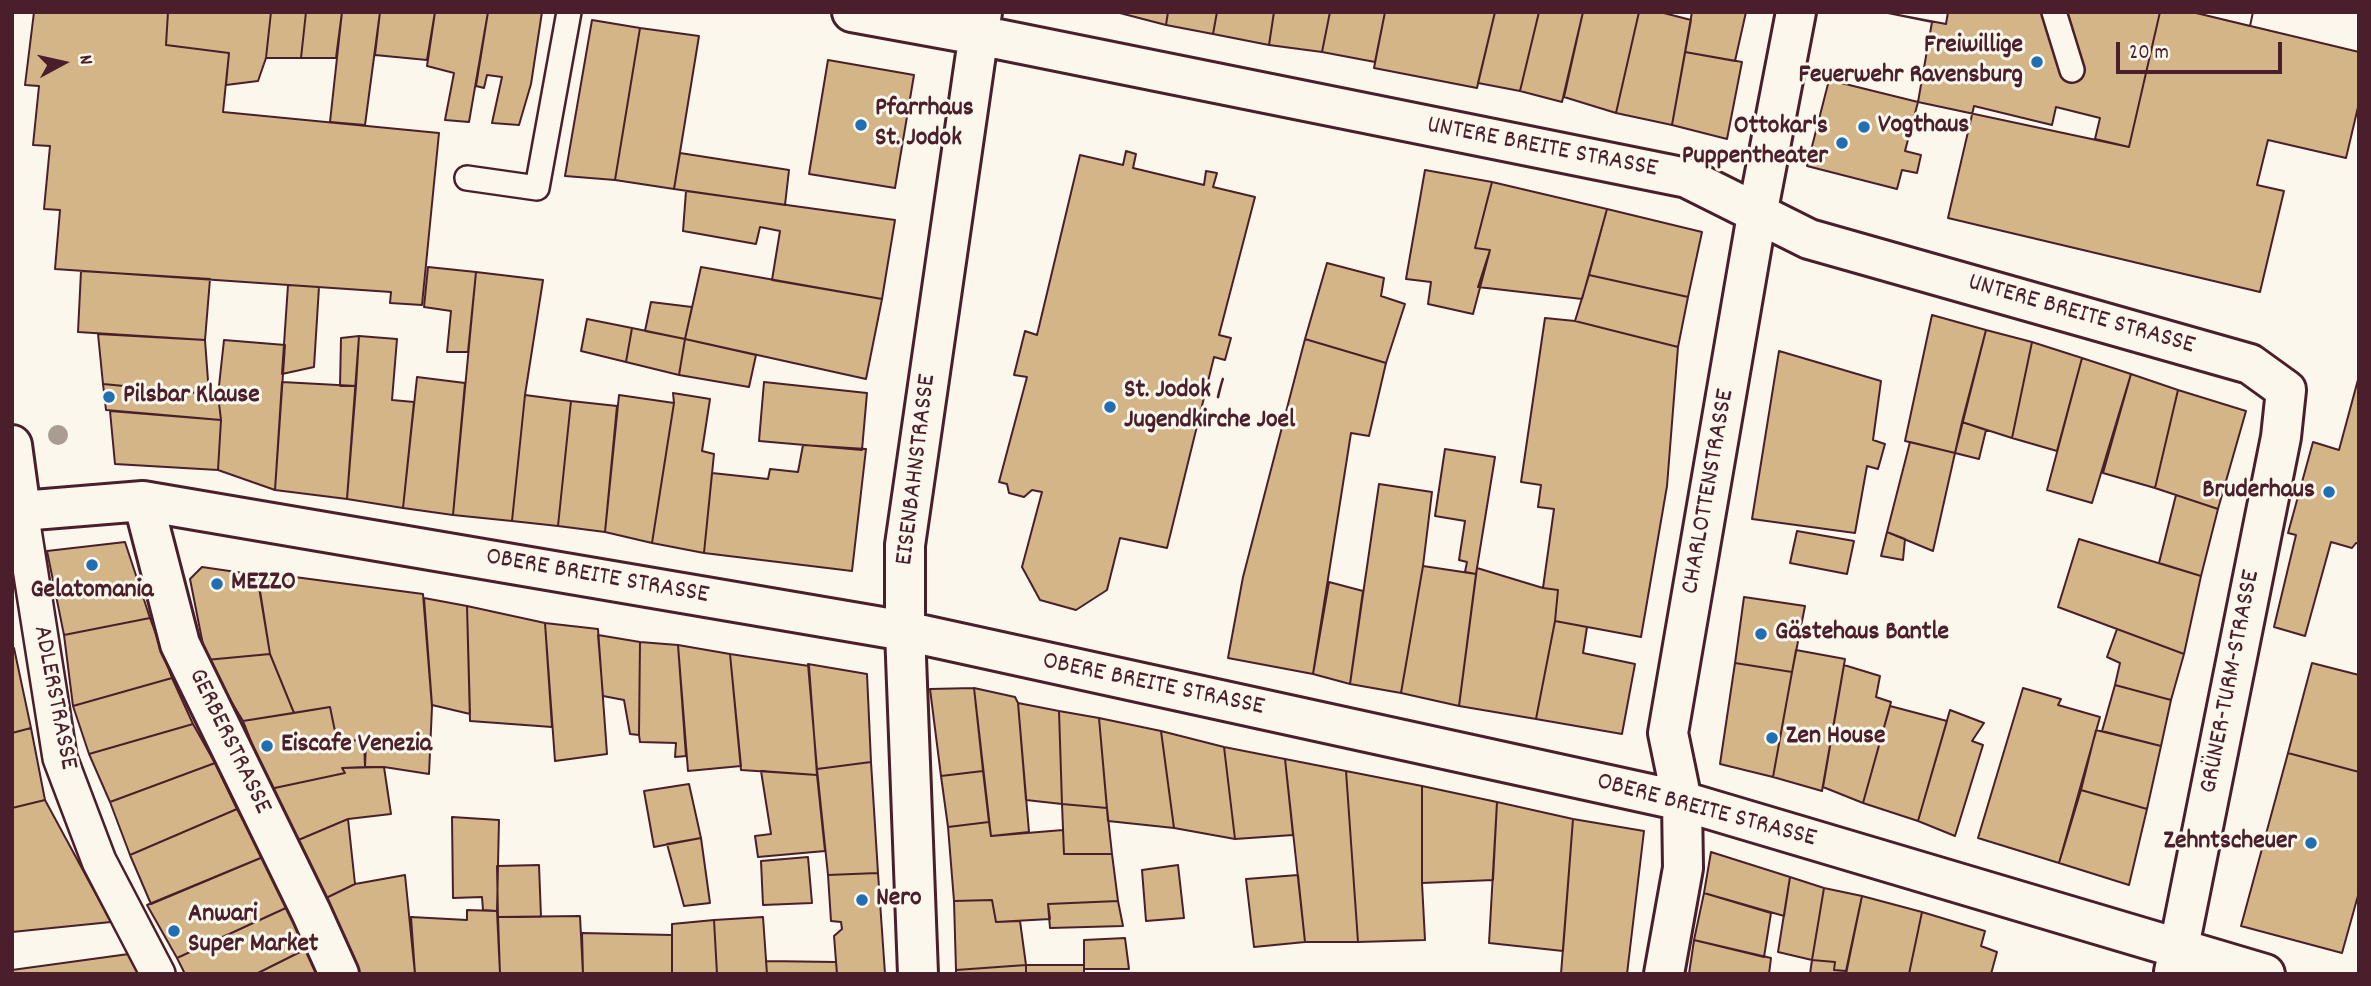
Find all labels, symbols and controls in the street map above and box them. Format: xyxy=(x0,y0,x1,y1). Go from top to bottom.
north arrow xyxy=(28,28,98,98)
scale bar xyxy=(2119,28,2285,72)
place label: Freiwillige Feuerwehr Ravensburg xyxy=(1798,31,2023,92)
text: 20 m xyxy=(2129,39,2169,69)
text: N xyxy=(70,53,98,67)
marker: Freiwillige Feuerwehr Ravensburg xyxy=(2029,54,2045,70)
place label: Pfarrhaus St. Jodok xyxy=(875,94,974,156)
street label: UNTERE BREITE STRASSE xyxy=(1424,111,1660,187)
place label: Vogthaus xyxy=(1878,111,1969,143)
place label: Ottokar's Puppentheater xyxy=(1682,112,1828,174)
marker: Pfarrhaus St. Jodok xyxy=(853,117,869,133)
marker: Vogthaus xyxy=(1856,119,1872,135)
marker: Ottokar's Puppentheater xyxy=(1834,135,1850,151)
street label: UNTERE BREITE STRASSE xyxy=(1964,269,2198,363)
street label: EISENBAHNSTRASSE xyxy=(891,373,945,567)
place label: St. Jodok / Jugendkirche Joel xyxy=(1124,376,1295,438)
place label: Pilsbar Klause xyxy=(123,381,260,413)
street label: CHARLOTTENSTRASSE xyxy=(1677,387,1743,597)
marker: Pilsbar Klause xyxy=(101,389,117,405)
marker: St. Jodok / Jugendkirche Joel xyxy=(1102,399,1118,415)
place label: Bruderhaus xyxy=(2202,476,2315,508)
marker: Bruderhaus xyxy=(2321,484,2337,500)
street label: OBERE BREITE STRASSE xyxy=(483,543,711,613)
marker: Gelatomania xyxy=(84,557,100,573)
place label: MEZZO xyxy=(231,568,296,600)
street label: GRÜNER-TURM-STRASSE xyxy=(2195,568,2269,796)
place label: Gelatomania xyxy=(30,576,154,608)
marker: MEZZO xyxy=(209,576,225,592)
place label: Gästehaus Bantle xyxy=(1775,618,1949,650)
street label: ADLERSTRASSE xyxy=(24,623,82,773)
marker: Gästehaus Bantle xyxy=(1753,626,1769,642)
street label: OBERE BREITE STRASSE xyxy=(1039,647,1267,725)
street label: GERBERSTRASSE xyxy=(179,664,277,820)
place label: Zen House xyxy=(1786,722,1885,754)
place label: Eiscafe Venezia xyxy=(281,730,432,762)
marker: Zen House xyxy=(1764,730,1780,746)
marker: Eiscafe Venezia xyxy=(259,738,275,754)
street label: OBERE BREITE STRASSE xyxy=(1593,768,1819,856)
place label: Zehntscheuer xyxy=(2164,827,2297,859)
marker: Zehntscheuer xyxy=(2303,835,2319,851)
place label: Nero xyxy=(876,884,921,916)
marker: Nero xyxy=(854,892,870,908)
place label: Anwari Super Market xyxy=(188,900,318,962)
marker: Anwari Super Market xyxy=(166,923,182,939)

